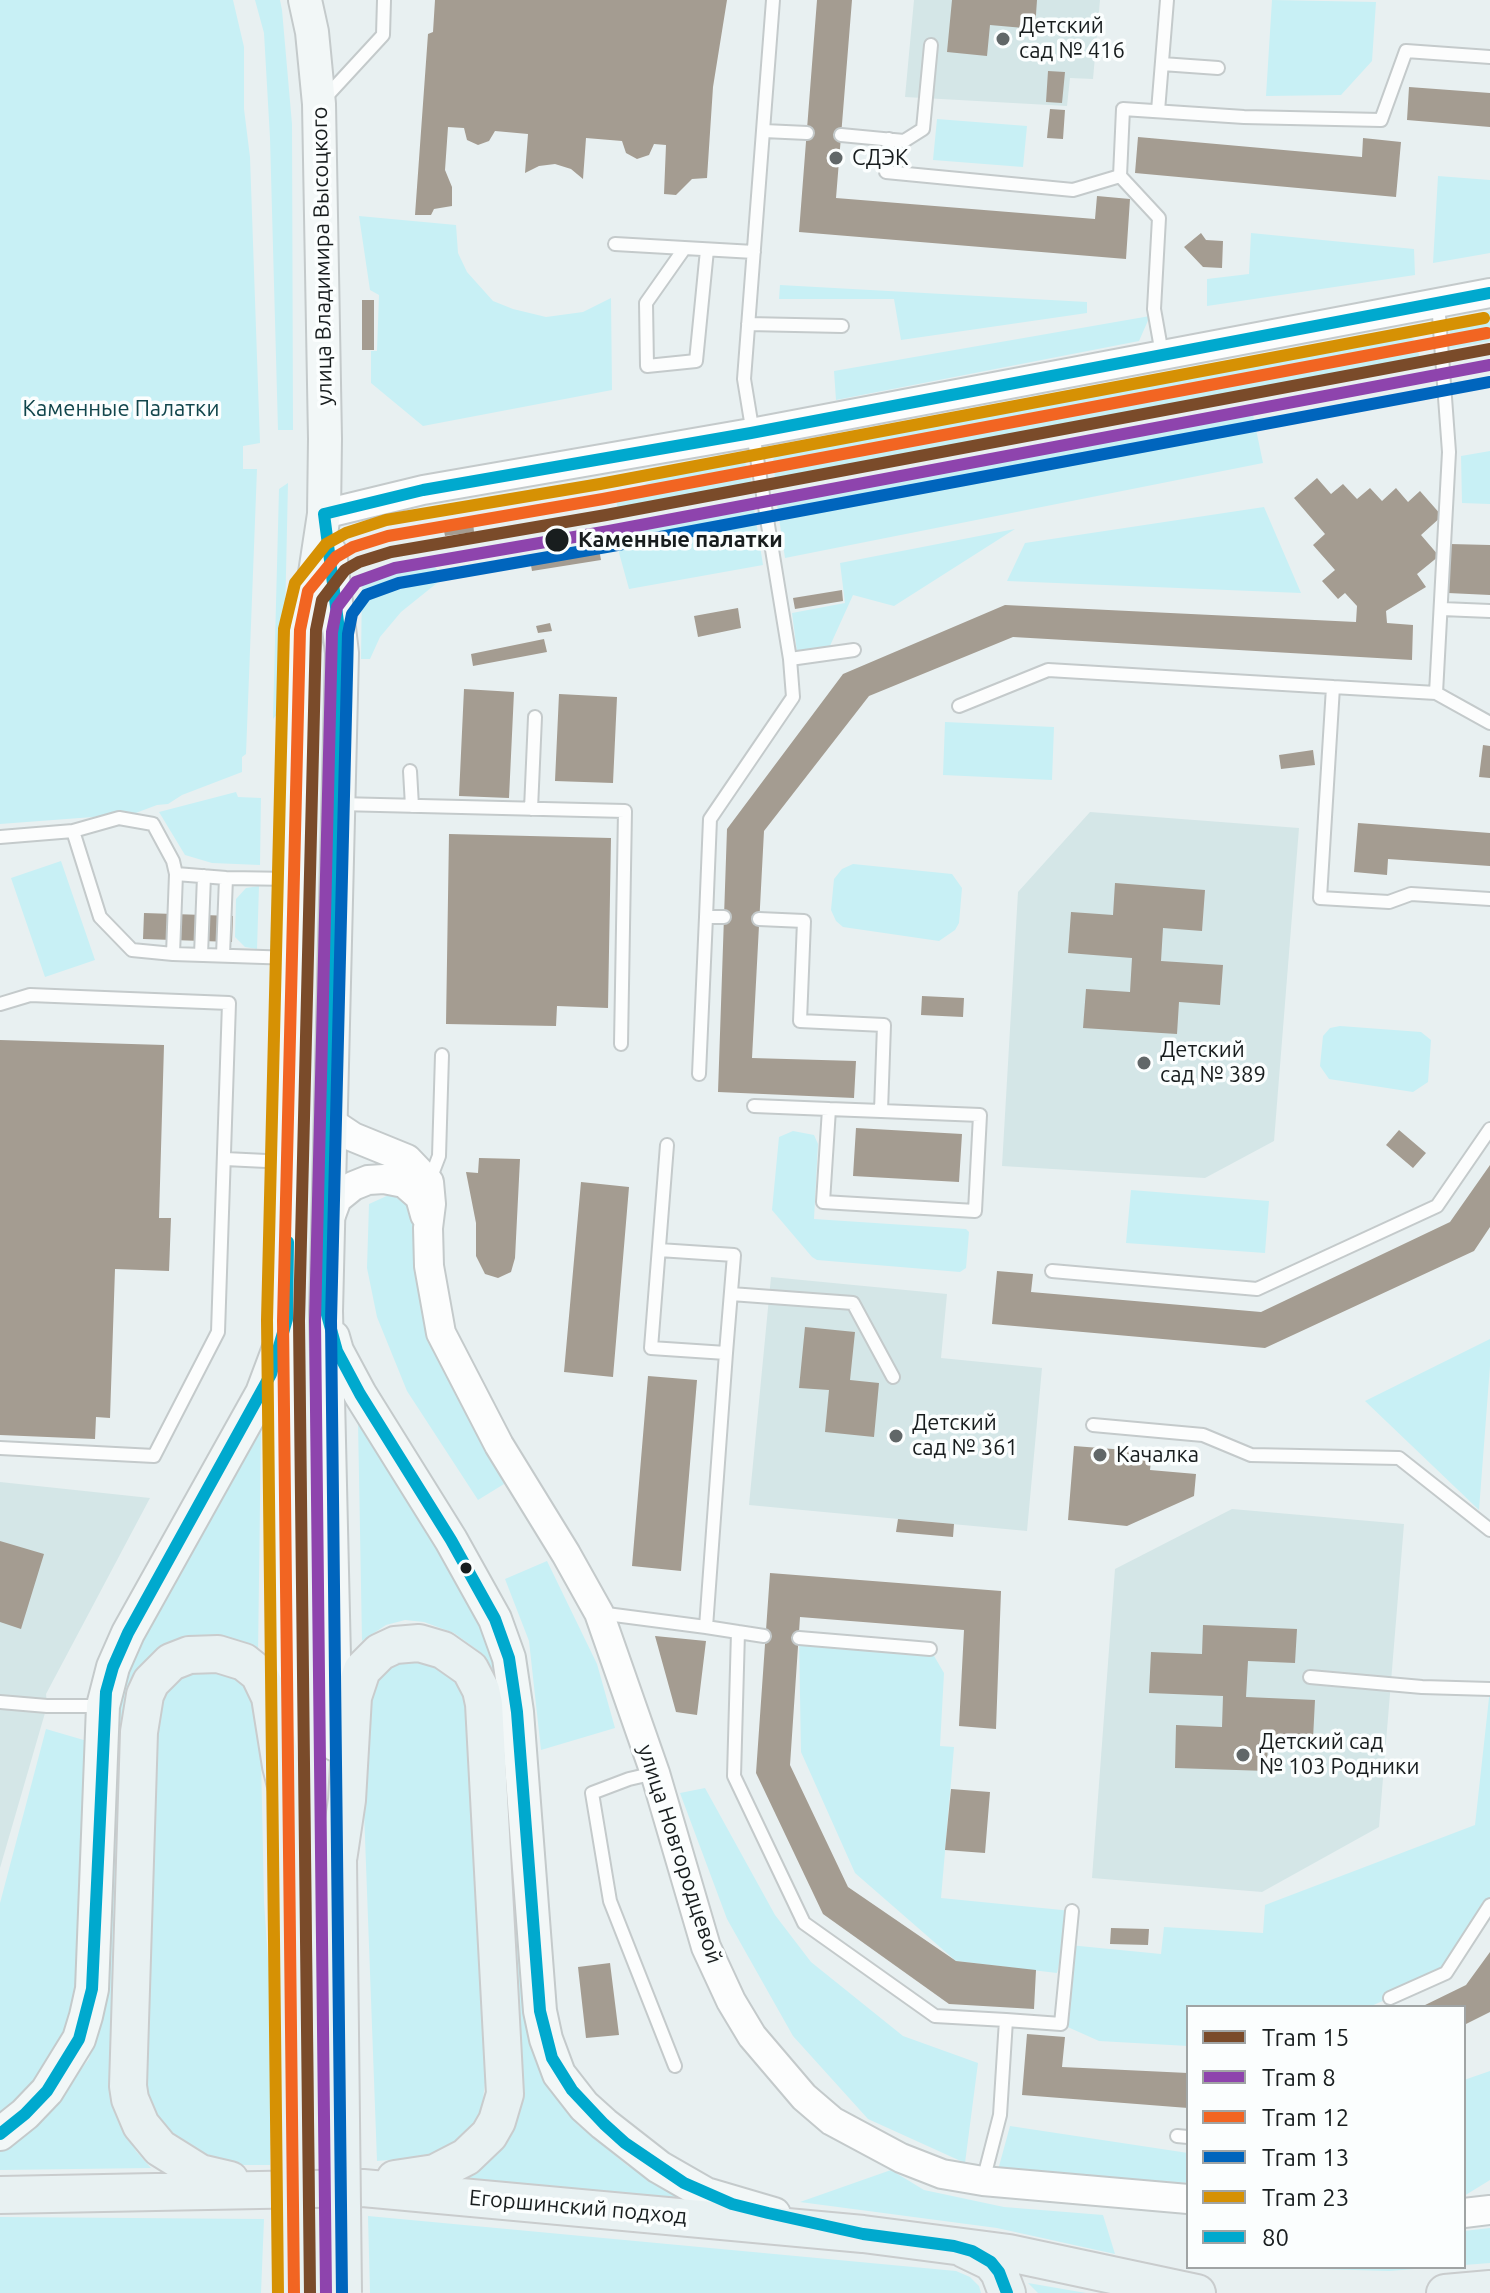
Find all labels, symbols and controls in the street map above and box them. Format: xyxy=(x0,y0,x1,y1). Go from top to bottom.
place label: Детский сад № 416 xyxy=(1019,13,1125,64)
marker: Детский сад № 416 xyxy=(994,30,1012,48)
street label: улица Владимира Высоцкого xyxy=(306,106,338,406)
place label: СДЭК xyxy=(852,145,908,171)
marker: СДЭК xyxy=(827,149,845,167)
park label: Каменные Палатки xyxy=(23,396,219,422)
marker: Каменные палатки xyxy=(543,526,571,554)
place label: Каменные палатки xyxy=(578,527,783,553)
place label: Детский сад № 389 xyxy=(1160,1037,1266,1088)
marker: Детский сад № 389 xyxy=(1135,1054,1153,1072)
place label: Детский сад № 361 xyxy=(912,1410,1018,1462)
marker: Детский сад № 361 xyxy=(887,1427,905,1445)
place label: Качалка xyxy=(1116,1442,1199,1468)
marker: Качалка xyxy=(1091,1446,1109,1464)
unlabelled marker xyxy=(458,1560,474,1576)
place label: Детский сад № 103 Родники xyxy=(1259,1729,1419,1780)
street label: улица Новгородцевой xyxy=(632,1741,728,1967)
marker: Детский сад № 103 Родники xyxy=(1234,1746,1252,1764)
legend xyxy=(1186,2005,1466,2269)
text: Tram 15 xyxy=(1262,2024,1349,2051)
text: Tram 8 xyxy=(1262,2064,1336,2091)
text: Tram 12 xyxy=(1262,2104,1349,2131)
text: Tram 13 xyxy=(1262,2144,1349,2171)
street label: Егоршинский подход xyxy=(468,2184,688,2230)
text: Tram 23 xyxy=(1262,2184,1349,2211)
text: 80 xyxy=(1262,2224,1289,2251)

